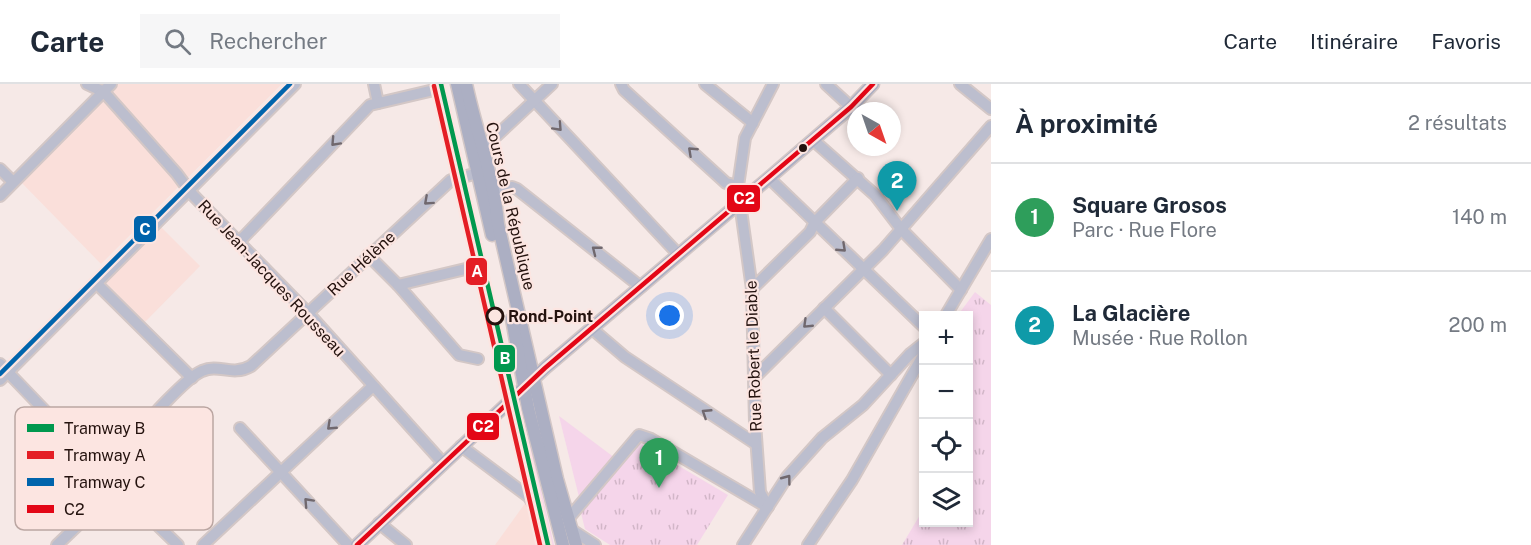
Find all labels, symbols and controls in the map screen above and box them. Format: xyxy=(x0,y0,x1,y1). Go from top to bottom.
search box xyxy=(140,14,560,68)
text: Carte xyxy=(30,25,104,58)
icon: search xyxy=(161,25,194,58)
text: Rechercher xyxy=(209,28,327,54)
text: Carte xyxy=(1223,29,1277,54)
text: Itinéraire xyxy=(1310,29,1398,54)
text: Favoris xyxy=(1431,29,1501,54)
north arrow xyxy=(847,102,901,156)
text: À proximité xyxy=(1015,108,1158,139)
text: 2 résultats xyxy=(1408,111,1507,135)
one-way arrow xyxy=(551,119,562,130)
street label: Cours de la République xyxy=(482,120,539,292)
one-way arrow xyxy=(332,134,343,145)
unlabelled marker xyxy=(797,142,809,154)
one-way arrow xyxy=(688,147,699,158)
pin: 2 xyxy=(878,162,916,211)
line badge: C2 xyxy=(726,184,761,213)
text: C2 xyxy=(733,189,755,208)
text: Square Grosos xyxy=(1072,192,1227,218)
one-way arrow xyxy=(425,194,435,205)
street label: Rue Jean-Jacques Rousseau xyxy=(194,196,349,361)
text: 1 xyxy=(1030,205,1039,229)
text: 140 m xyxy=(1452,205,1507,229)
line badge: C xyxy=(133,215,157,243)
text: Parc · Rue Flore xyxy=(1072,218,1217,242)
text: C xyxy=(139,220,151,239)
street label: Rue Hélène xyxy=(323,227,399,300)
one-way arrow xyxy=(835,241,846,252)
one-way arrow xyxy=(591,247,602,258)
line badge: A xyxy=(465,257,488,286)
text: A xyxy=(471,262,483,281)
street label: Rue Robert le Diable xyxy=(741,280,766,432)
text: La Glacière xyxy=(1072,300,1191,326)
your location xyxy=(655,301,684,330)
marker: Rond-Point xyxy=(486,307,504,325)
place label: Rond-Point xyxy=(508,307,593,326)
map controls xyxy=(919,311,973,527)
button: + xyxy=(919,311,973,365)
text: 2 xyxy=(1028,313,1041,337)
text: 200 m xyxy=(1449,313,1507,337)
one-way arrow xyxy=(804,317,815,328)
text: Musée · Rue Rollon xyxy=(1072,326,1248,350)
line badge: B xyxy=(493,344,516,373)
text: B xyxy=(500,349,511,368)
button: − xyxy=(919,365,973,419)
legend xyxy=(15,407,213,530)
one-way arrow xyxy=(702,409,713,420)
line badge: C2 xyxy=(466,412,500,441)
text: C2 xyxy=(472,417,494,436)
text: Tramway B xyxy=(64,419,145,438)
one-way arrow xyxy=(327,419,338,430)
button: locate xyxy=(919,419,973,473)
pin: 1 xyxy=(640,438,678,488)
text: Tramway A xyxy=(64,446,146,465)
text: Tramway C xyxy=(64,473,146,492)
button: layers xyxy=(919,473,973,527)
one-way arrow xyxy=(779,474,790,485)
one-way arrow xyxy=(305,498,316,509)
text: C2 xyxy=(64,500,85,519)

